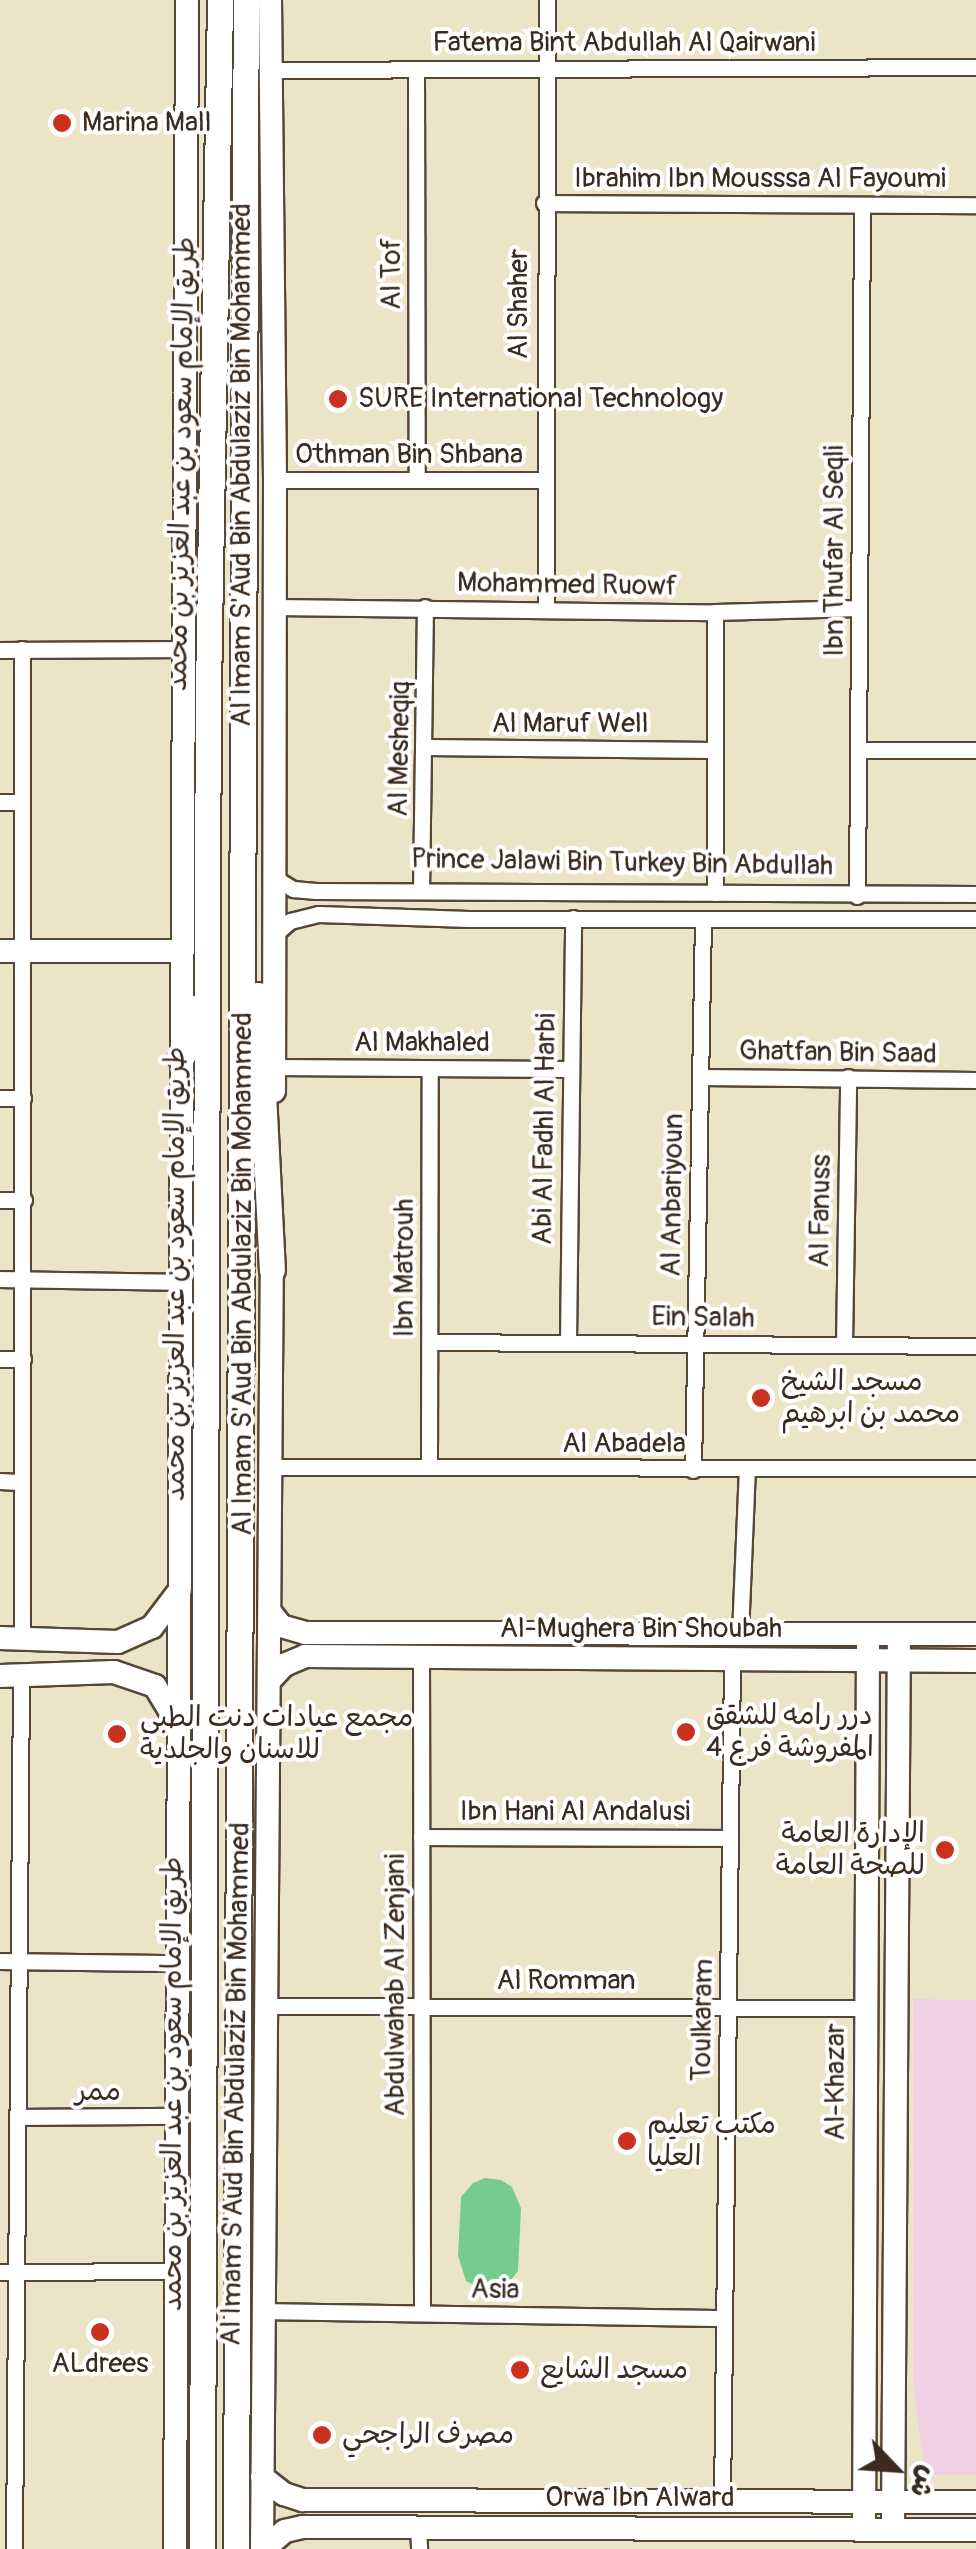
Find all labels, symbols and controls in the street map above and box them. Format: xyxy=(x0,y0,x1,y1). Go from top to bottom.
street label: Fatema Bint Abdullah Al Qairwani xyxy=(433,26,815,60)
place label: Marina Mall xyxy=(82,106,211,140)
marker: Marina Mall xyxy=(51,112,73,134)
street label: Ibrahim Ibn Mousssa Al Fayoumi xyxy=(574,162,946,196)
street label: Al Imam S'Aud Bin Abdulaziz Bin Mohammed xyxy=(225,203,259,727)
street label: طريق الإمام سعود بن عبد العزيز بن محمد xyxy=(161,237,203,691)
street label: Al Tof xyxy=(375,238,409,310)
street label: Al Shaher xyxy=(502,249,536,359)
place label: SURE International Technology xyxy=(358,382,723,416)
marker: SURE International Technology xyxy=(327,388,349,410)
street label: Othman Bin Shbana xyxy=(295,438,523,472)
street label: Ibn Thufar Al Seqli xyxy=(818,445,852,657)
street label: Mohammed Ruowf xyxy=(457,566,677,604)
street label: Al Mesheqiq xyxy=(382,681,418,817)
street label: Al Maruf Well xyxy=(492,707,648,741)
street label: Prince Jalawi Bin Turkey Bin Abdullah xyxy=(411,843,833,883)
street label: Al Imam S'Aud Bin Abdulaziz Bin Mohammed xyxy=(226,1012,260,1536)
street label: Abi Al Fadhl Al Harbi xyxy=(526,1013,564,1245)
street label: Al Makhaled xyxy=(354,1026,490,1060)
street label: Ghatfan Bin Saad xyxy=(739,1034,937,1072)
street label: طريق الإمام سعود بن عبد العزيز بن محمد xyxy=(159,1047,193,1501)
street label: Al Anbariyoun xyxy=(655,1113,691,1277)
street label: Al Fanuss xyxy=(803,1154,839,1268)
street label: Ibn Matrouh xyxy=(388,1199,422,1337)
street label: Ein Salah xyxy=(651,1300,755,1336)
place label: مسجد الشيخ محمد بن ابرهيم xyxy=(781,1365,960,1431)
marker: مسجد الشيخ محمد بن ابرهيم xyxy=(750,1387,772,1409)
street label: Al Abadela xyxy=(562,1427,686,1461)
street label: Al-Mughera Bin Shoubah xyxy=(500,1612,782,1646)
place label: درر رامه للشقق المفروشة فرع 4 xyxy=(706,1699,874,1765)
place label: مجمع عيادات دنت الطبي للاسنان والجلدية xyxy=(140,1701,413,1767)
marker: مجمع عيادات دنت الطبي للاسنان والجلدية xyxy=(104,1721,130,1747)
marker: درر رامه للشقق المفروشة فرع 4 xyxy=(675,1721,697,1743)
street label: Ibn Hani Al Andalusi xyxy=(460,1795,690,1829)
place label: الإدارة العامة للصحة العامة xyxy=(776,1817,925,1883)
street label: Al Imam S'Aud Bin Abdulaziz Bin Mohammed xyxy=(215,1822,257,2346)
marker: الإدارة العامة للصحة العامة xyxy=(934,1839,956,1861)
street label: Abdulwahab Al Zenjani xyxy=(379,1854,413,2116)
street label: طريق الإمام سعود بن عبد العزيز بن محمد xyxy=(156,1857,190,2311)
street label: Toulkaram xyxy=(685,1958,721,2082)
street label: Al Romman xyxy=(496,1964,636,1998)
street label: Al-Khazar xyxy=(819,2023,853,2141)
street label: ممر xyxy=(75,2075,121,2109)
place label: مكتب تعليم العليا xyxy=(647,2108,776,2174)
marker: مكتب تعليم العليا xyxy=(616,2130,638,2152)
street label: Asia xyxy=(470,2273,520,2307)
marker: ALdrees xyxy=(89,2321,111,2343)
place label: ALdrees xyxy=(51,2347,149,2381)
place label: مسجد الشايع xyxy=(540,2353,688,2387)
marker: مسجد الشايع xyxy=(509,2359,531,2381)
place label: مصرف الراجحي xyxy=(342,2418,514,2452)
north arrow xyxy=(846,2419,946,2519)
marker: مصرف الراجحي xyxy=(311,2424,333,2446)
text: ش xyxy=(901,2461,946,2503)
street label: Orwa Ibn Alward xyxy=(545,2481,735,2515)

